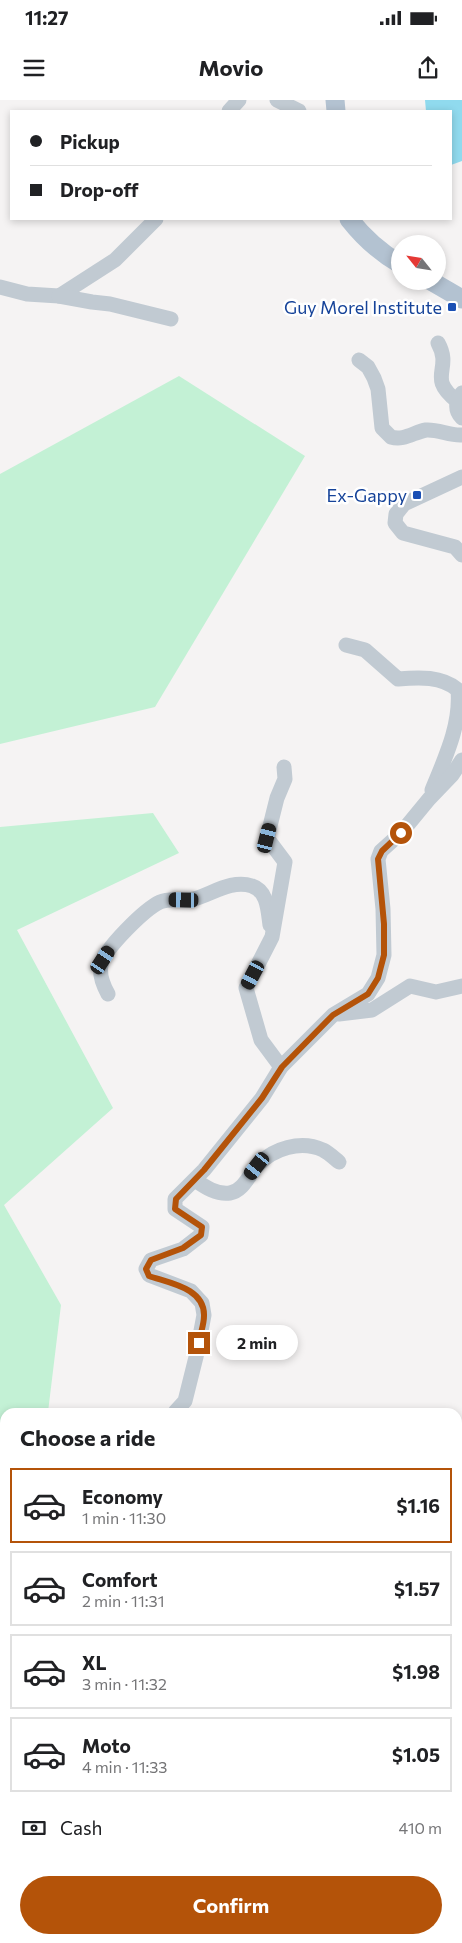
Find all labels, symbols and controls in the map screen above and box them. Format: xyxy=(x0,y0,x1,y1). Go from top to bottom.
text: 11:27 xyxy=(25,6,68,29)
icon: menu xyxy=(20,54,48,82)
text: Movio xyxy=(199,54,263,81)
icon: share xyxy=(414,54,442,82)
text: Pickup xyxy=(60,130,120,153)
text: Drop-off xyxy=(60,178,139,201)
north arrow xyxy=(391,235,446,290)
map controls xyxy=(391,235,446,290)
place label: Guy Morel Institute xyxy=(284,296,442,318)
marker: Guy Morel Institute xyxy=(446,301,458,313)
place label: Ex-Gappy xyxy=(327,484,407,506)
marker: Ex-Gappy xyxy=(411,489,423,501)
car xyxy=(256,822,277,854)
route start xyxy=(390,822,412,844)
car xyxy=(168,892,199,908)
car xyxy=(88,943,117,977)
car xyxy=(239,958,266,992)
car xyxy=(241,1150,272,1182)
callout: 2 min xyxy=(216,1326,299,1360)
route end xyxy=(188,1332,210,1354)
text: 2 min xyxy=(237,1333,277,1352)
text: Choose a ride xyxy=(20,1424,155,1451)
icon: car xyxy=(22,1483,67,1528)
text: Economy xyxy=(82,1485,163,1508)
text: $1.16 xyxy=(397,1494,440,1517)
text: 1 min · 11:30 xyxy=(82,1508,166,1527)
icon: car xyxy=(22,1566,67,1611)
text: Comfort xyxy=(82,1568,158,1591)
text: $1.57 xyxy=(394,1577,440,1600)
text: 2 min · 11:31 xyxy=(82,1591,165,1610)
icon: car xyxy=(22,1649,67,1694)
text: XL xyxy=(82,1651,107,1674)
text: $1.98 xyxy=(392,1660,440,1683)
text: 3 min · 11:32 xyxy=(82,1674,167,1693)
icon: car xyxy=(22,1732,67,1777)
text: Moto xyxy=(82,1734,131,1757)
text: $1.05 xyxy=(392,1743,440,1766)
text: 4 min · 11:33 xyxy=(82,1757,167,1776)
icon: cash xyxy=(20,1814,48,1842)
text: Cash xyxy=(60,1816,102,1839)
text: 410 m xyxy=(399,1818,442,1837)
button: Confirm xyxy=(20,1876,442,1934)

